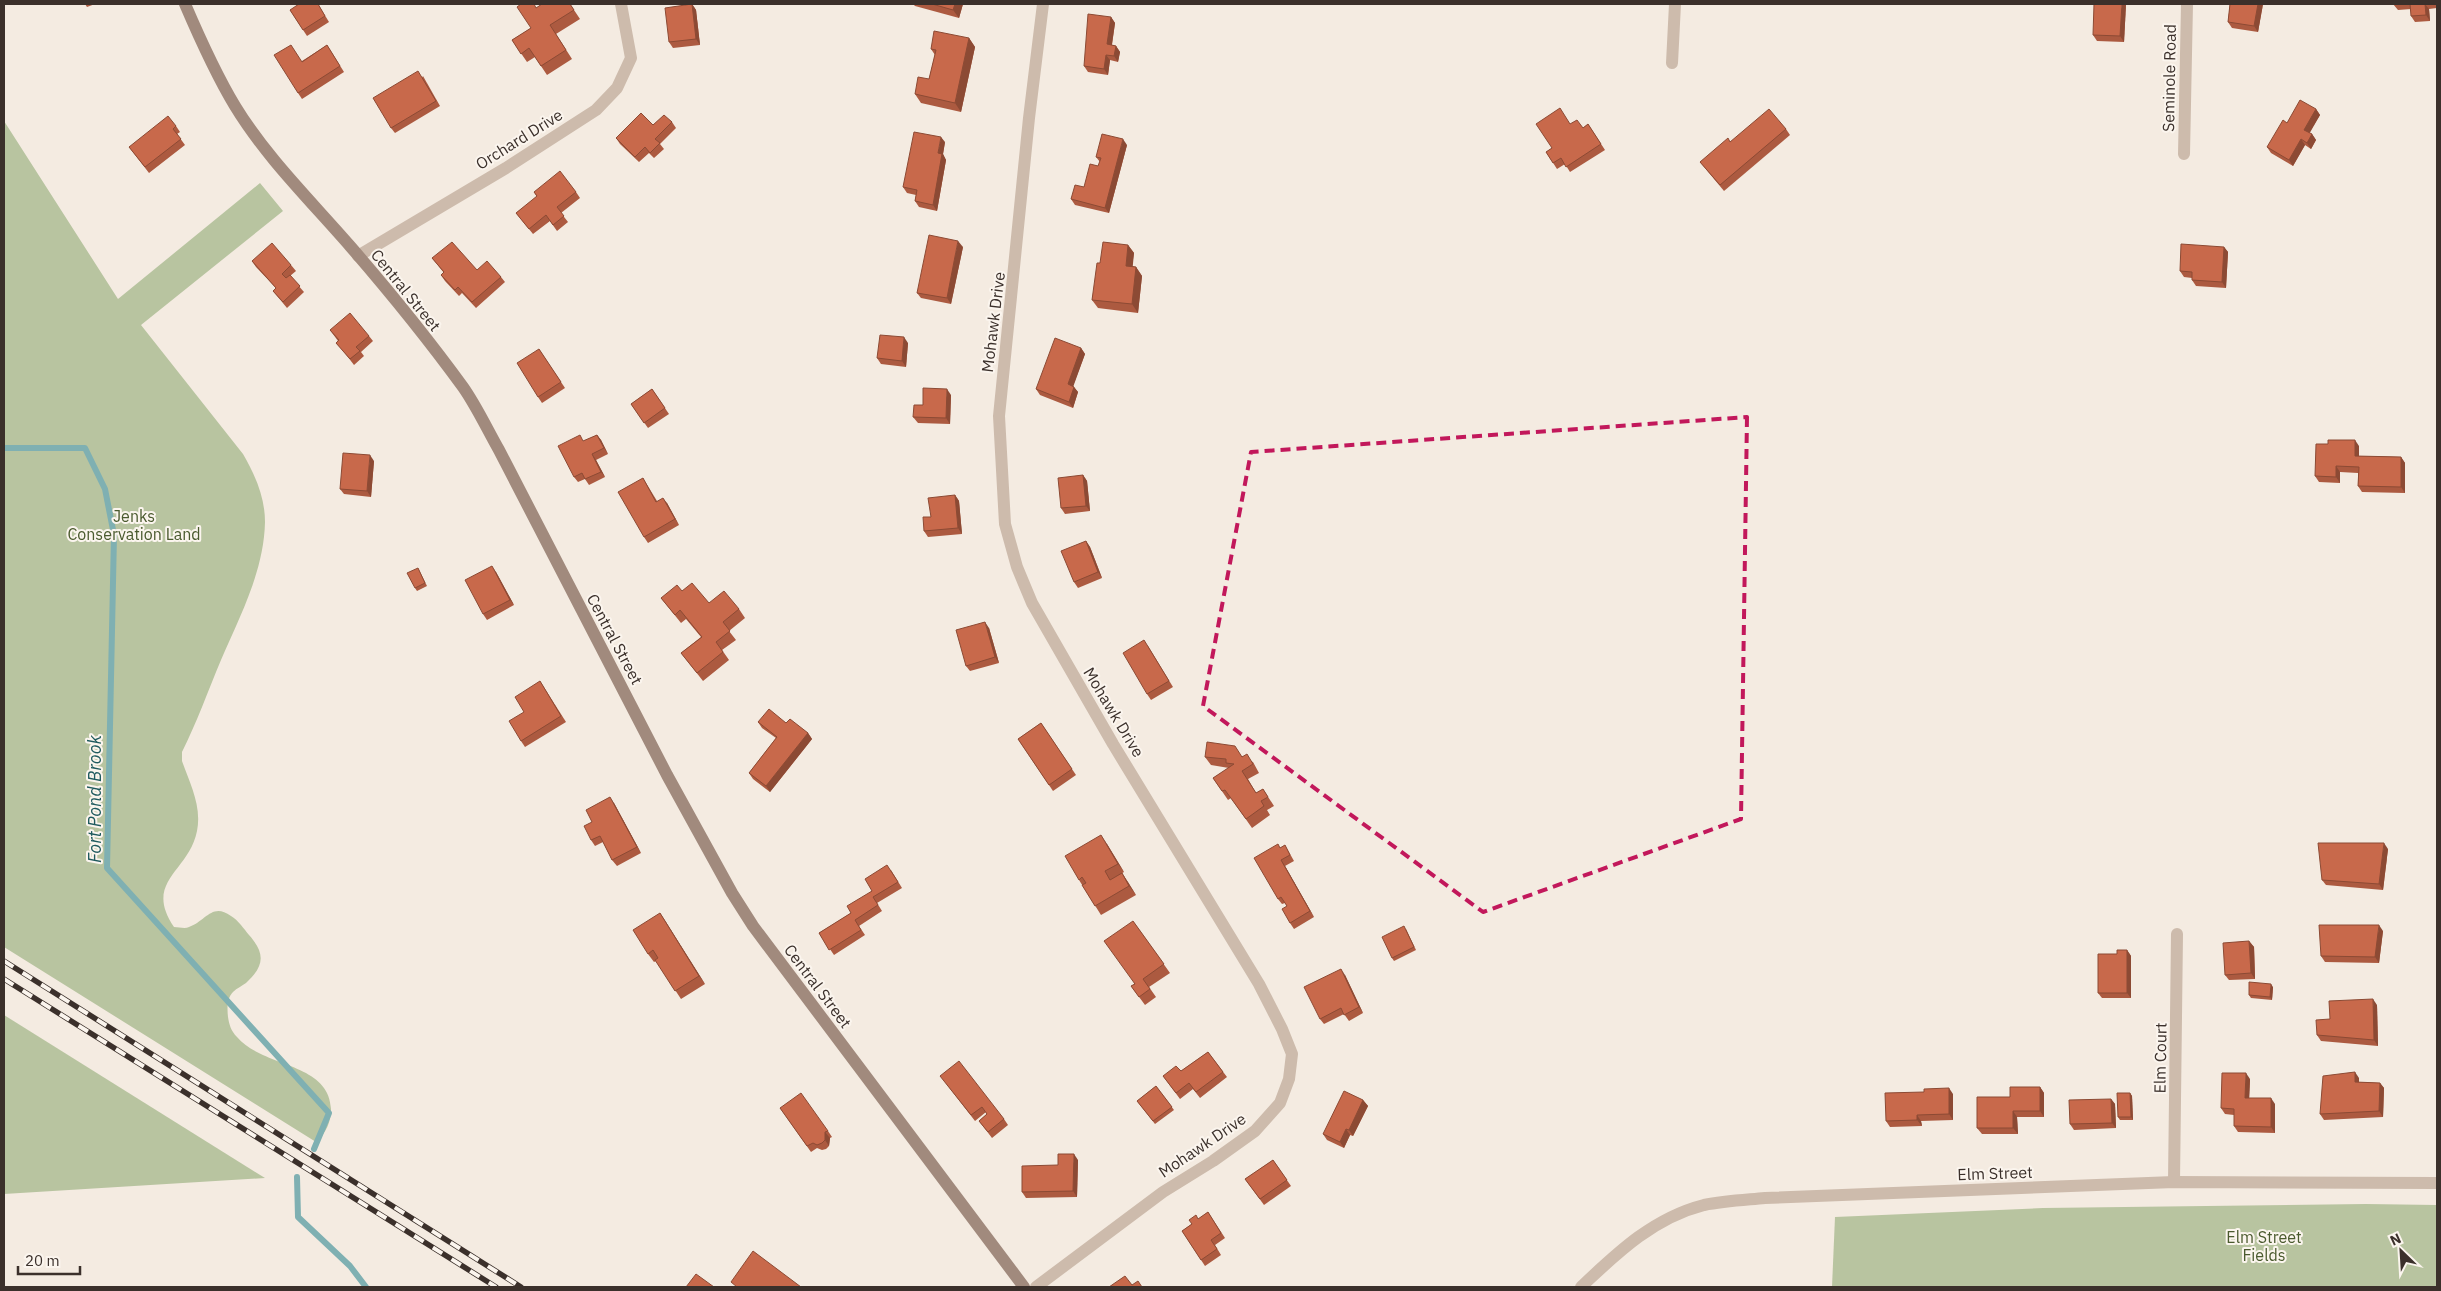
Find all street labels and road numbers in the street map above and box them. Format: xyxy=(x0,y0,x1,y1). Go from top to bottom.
street label: Seminole Road xyxy=(2158,24,2180,132)
street label: Orchard Drive xyxy=(472,104,566,174)
street label: Central Street xyxy=(367,245,445,335)
street label: Mohawk Drive xyxy=(977,270,1009,373)
street label: Central Street xyxy=(583,590,647,688)
street label: Mohawk Drive xyxy=(1079,663,1149,761)
street label: Central Street xyxy=(780,940,856,1032)
street label: Elm Court xyxy=(2149,1022,2171,1094)
street label: Mohawk Drive xyxy=(1154,1108,1250,1182)
street label: Elm Street xyxy=(1957,1162,2033,1184)

